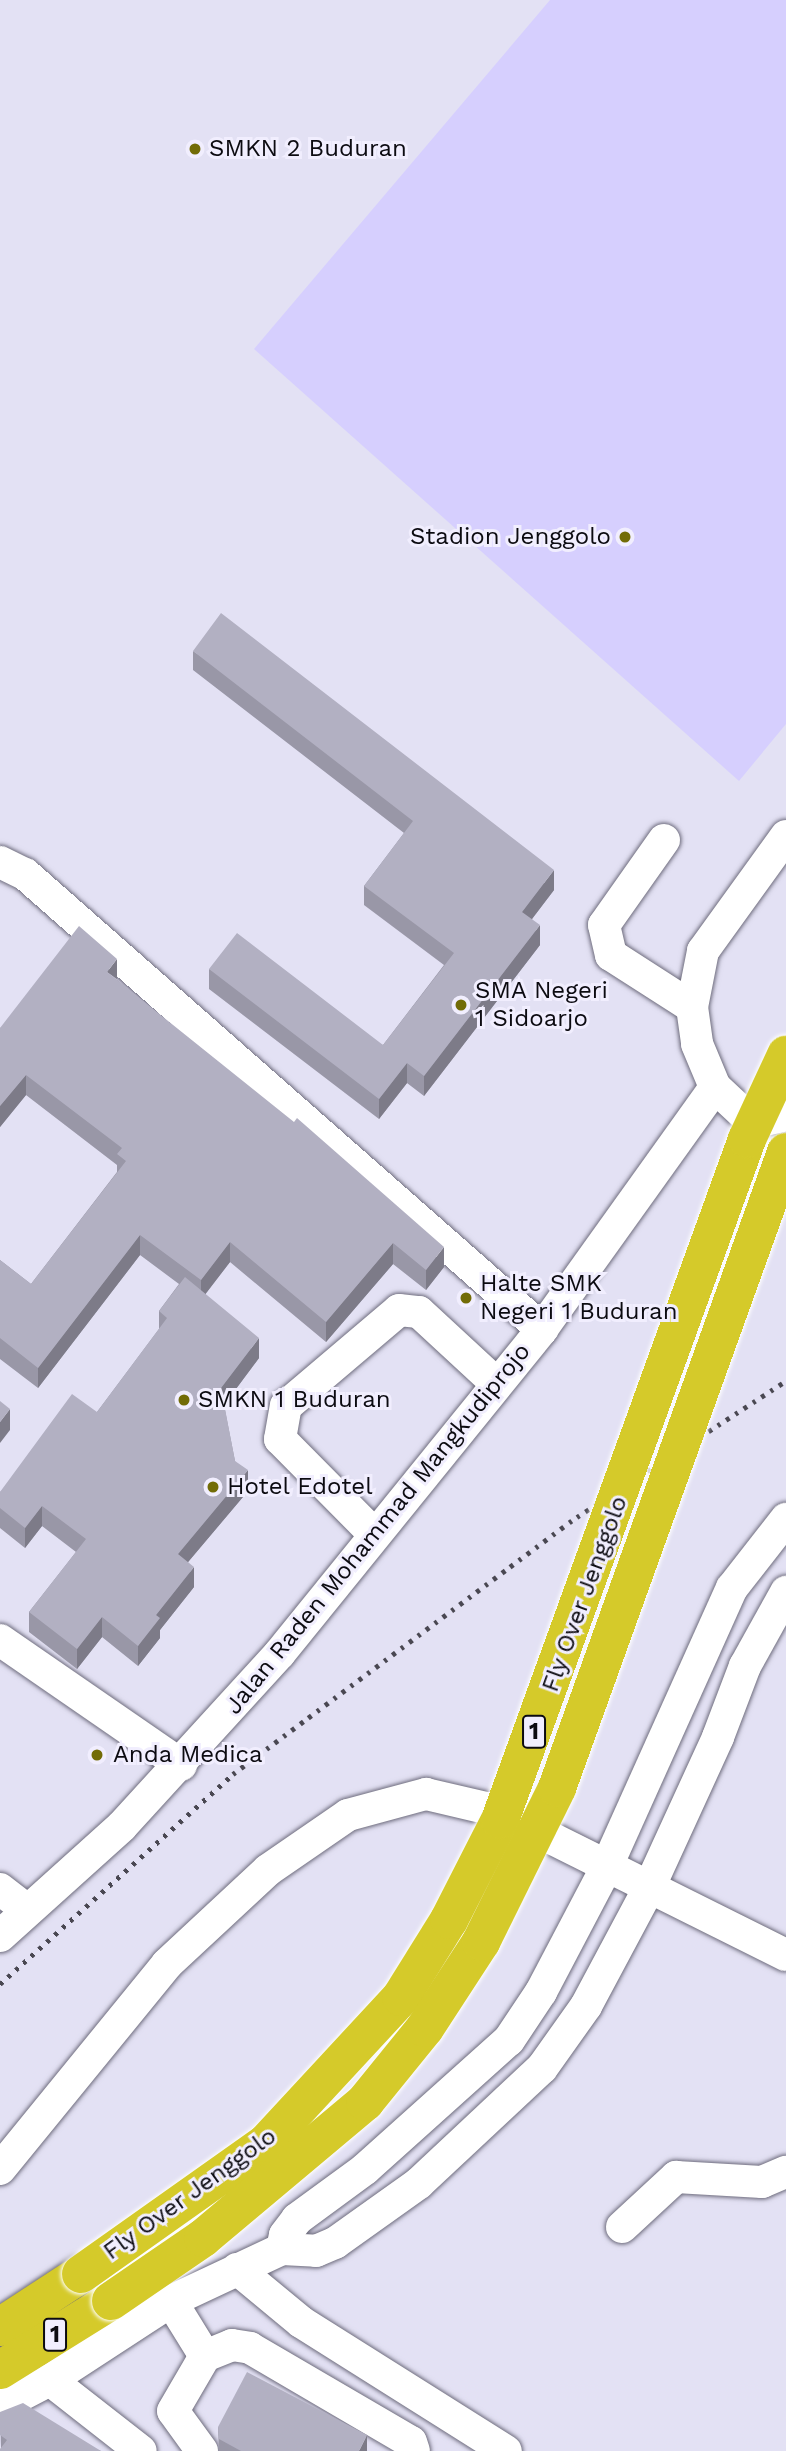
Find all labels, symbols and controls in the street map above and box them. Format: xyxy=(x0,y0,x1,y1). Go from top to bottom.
place label: SMKN 2 Buduran xyxy=(209,135,407,163)
marker: SMKN 2 Buduran xyxy=(187,141,203,157)
place label: Stadion Jenggolo xyxy=(409,523,611,551)
marker: Stadion Jenggolo xyxy=(617,529,633,545)
place label: SMA Negeri 1 Sidoarjo xyxy=(475,977,609,1033)
marker: SMA Negeri 1 Sidoarjo xyxy=(453,997,469,1013)
place label: Halte SMK Negeri 1 Buduran xyxy=(480,1270,678,1326)
marker: Halte SMK Negeri 1 Buduran xyxy=(458,1290,474,1306)
street label: Jalan Raden Mohammad Mangkudiprojo xyxy=(219,1338,537,1720)
place label: SMKN 1 Buduran xyxy=(198,1386,391,1414)
marker: SMKN 1 Buduran xyxy=(176,1392,192,1408)
place label: Hotel Edotel xyxy=(227,1473,373,1501)
marker: Hotel Edotel xyxy=(205,1479,221,1495)
street label: Fly Over Jenggolo xyxy=(536,1491,634,1697)
road number: 1 xyxy=(522,1712,546,1751)
place label: Anda Medica xyxy=(113,1741,263,1769)
marker: Anda Medica xyxy=(87,1745,107,1765)
street label: Fly Over Jenggolo xyxy=(97,2121,283,2267)
road number: 1 xyxy=(43,2316,67,2354)

